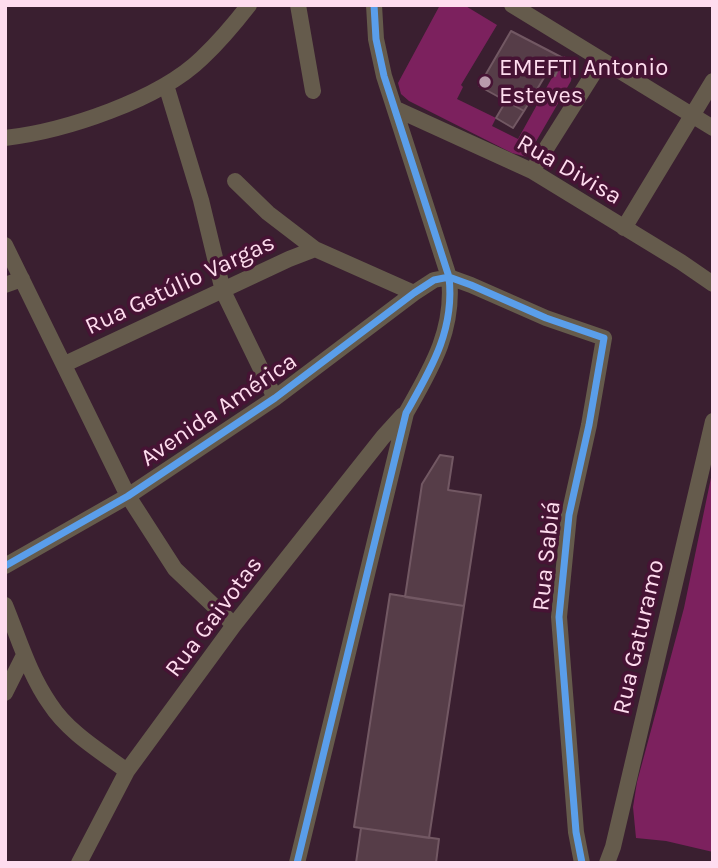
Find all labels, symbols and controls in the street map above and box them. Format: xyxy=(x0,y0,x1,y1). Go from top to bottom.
place label: EMEFTI Antonio Esteves xyxy=(499,54,668,110)
marker: EMEFTI Antonio Esteves xyxy=(477,74,493,90)
street label: Rua Divisa xyxy=(511,128,627,212)
street label: Rua Getúlio Vargas xyxy=(81,228,279,342)
street label: Avenida América xyxy=(135,347,303,473)
street label: Rua Sabiá xyxy=(527,500,567,612)
street label: Rua Gaivotas xyxy=(159,551,269,683)
street label: Rua Gaturamo xyxy=(607,557,671,717)

